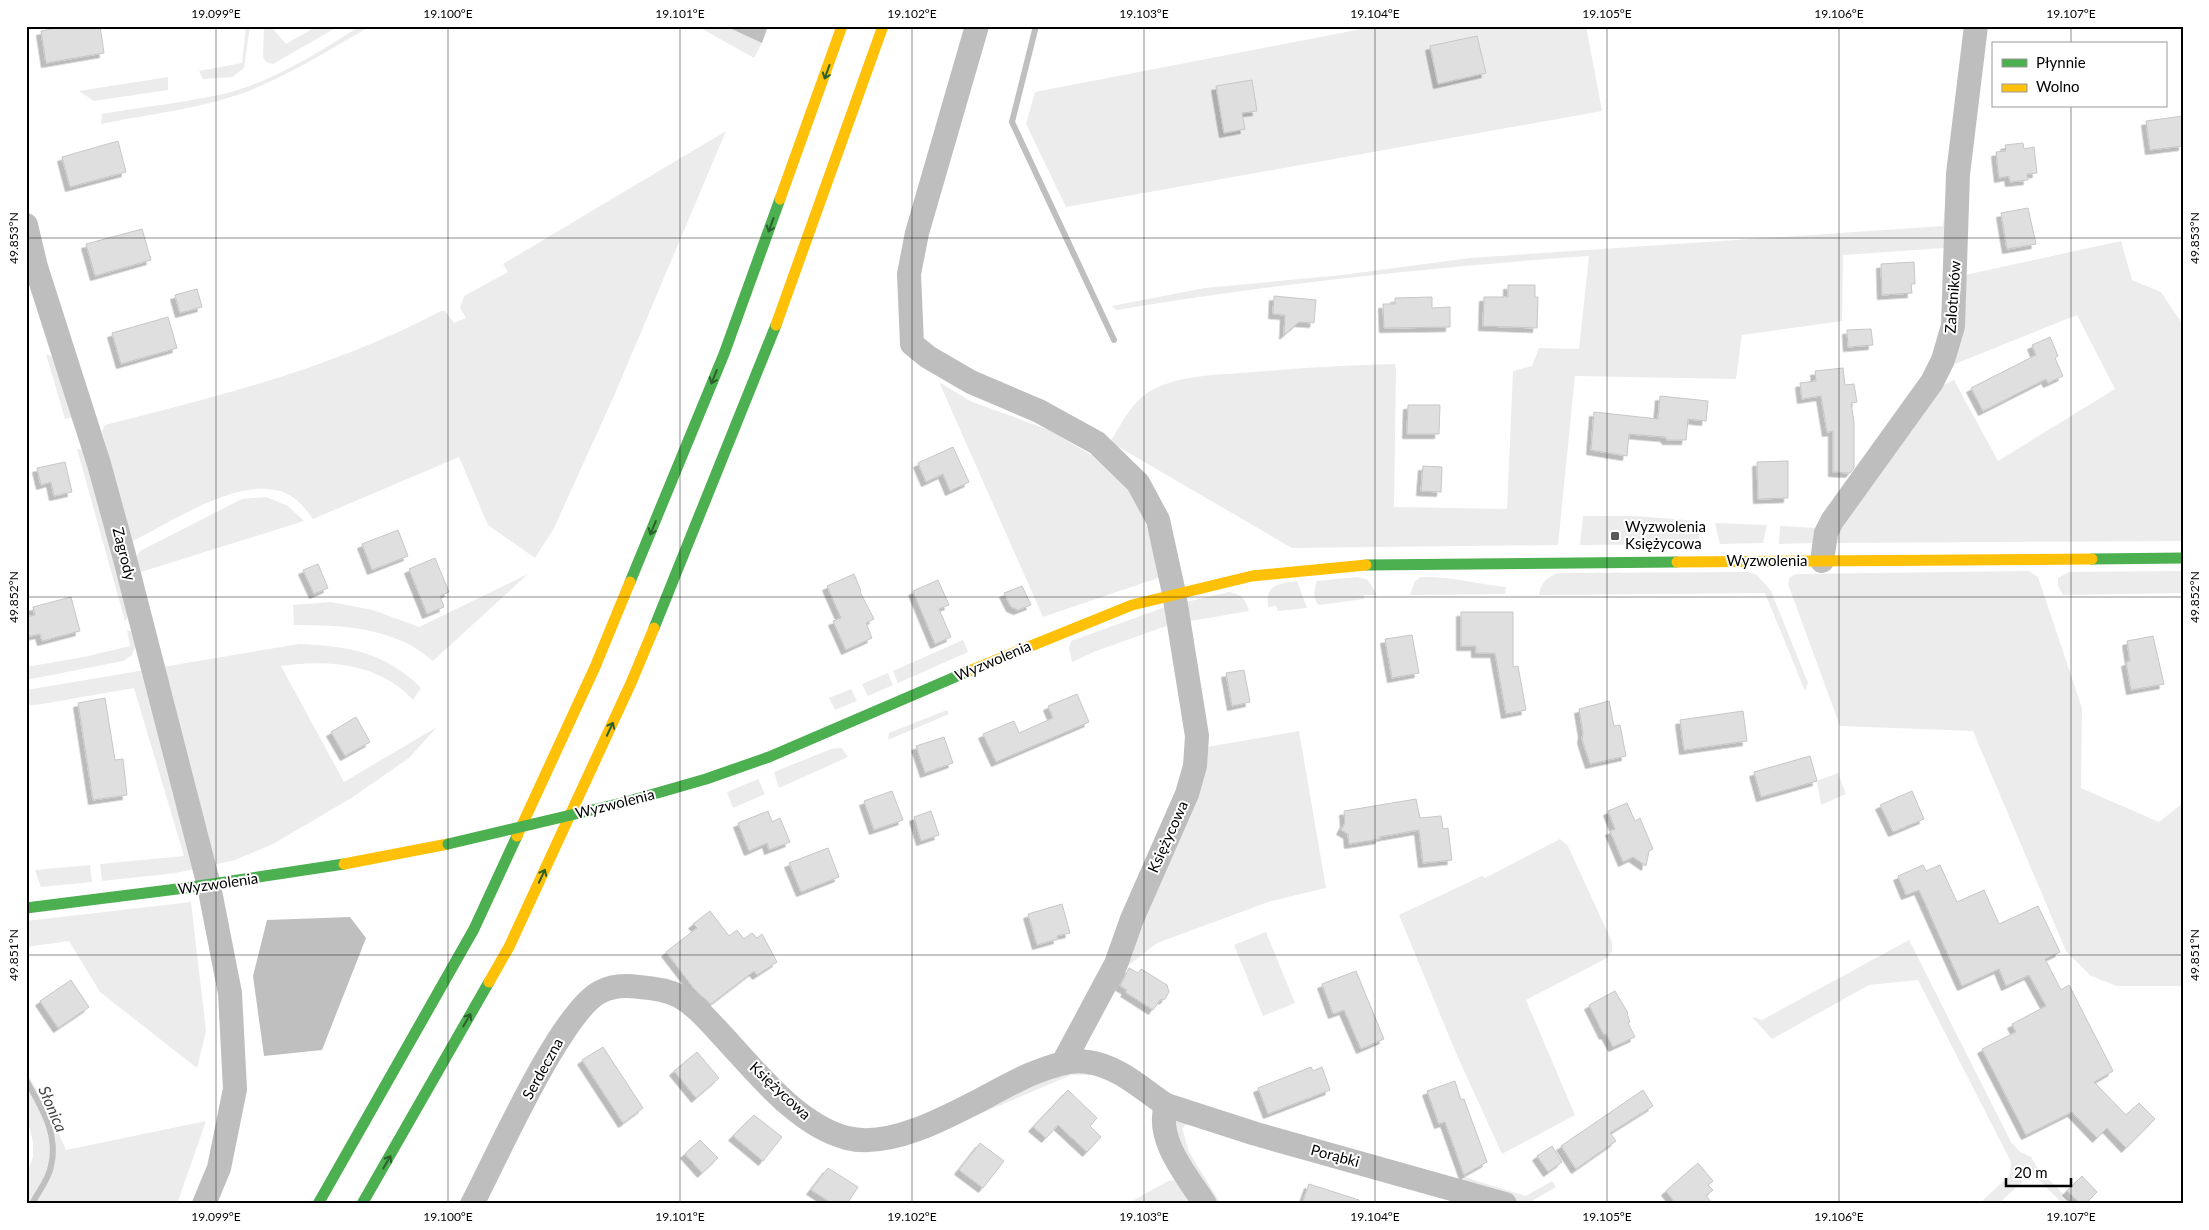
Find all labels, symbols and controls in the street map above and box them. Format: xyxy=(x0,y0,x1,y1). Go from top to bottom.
text: 19.099°E xyxy=(191,6,241,21)
text: 19.100°E xyxy=(423,6,473,21)
text: 19.101°E xyxy=(655,6,705,21)
text: 19.102°E xyxy=(887,6,937,21)
text: 19.103°E xyxy=(1119,6,1169,21)
text: 19.104°E xyxy=(1350,6,1400,21)
text: 19.105°E xyxy=(1582,6,1632,21)
text: 19.106°E xyxy=(1814,6,1864,21)
text: 19.107°E xyxy=(2046,6,2096,21)
legend xyxy=(1992,42,2166,108)
text: Płynnie xyxy=(2036,53,2086,71)
one-way arrow xyxy=(822,64,831,80)
text: Wolno xyxy=(2036,77,2080,95)
text: 49.853°N xyxy=(6,212,21,264)
text: 49.853°N xyxy=(2187,212,2202,264)
one-way arrow xyxy=(766,217,775,232)
street label: Zalotników xyxy=(1940,260,1964,334)
one-way arrow xyxy=(709,370,718,385)
place label: Wyzwolenia Księżycowa xyxy=(1625,517,1706,552)
one-way arrow xyxy=(647,520,657,535)
street label: Zagrody xyxy=(110,525,140,582)
marker: Wyzwolenia Księżycowa xyxy=(1609,530,1621,542)
street label: Wyzwolenia xyxy=(1727,551,1807,569)
text: 49.852°N xyxy=(6,571,21,623)
text: 49.852°N xyxy=(2187,571,2202,623)
street label: Wyzwolenia xyxy=(952,636,1033,684)
one-way arrow xyxy=(606,722,615,737)
street label: Wyzwolenia xyxy=(573,785,656,822)
street label: Księżycowa xyxy=(1143,798,1191,875)
street label: Wyzwolenia xyxy=(177,868,259,898)
one-way arrow xyxy=(537,869,547,884)
text: 49.851°N xyxy=(6,929,21,981)
text: 49.851°N xyxy=(2187,929,2202,981)
one-way arrow xyxy=(462,1013,472,1028)
street label: Serdeczna xyxy=(518,1035,566,1102)
street label: Księżycowa xyxy=(746,1058,815,1123)
water label: Słonica xyxy=(35,1083,72,1135)
street label: Porąbki xyxy=(1309,1140,1362,1170)
one-way arrow xyxy=(382,1155,392,1169)
scale bar xyxy=(2006,1155,2072,1187)
text: 20 m xyxy=(2014,1163,2048,1181)
text: 19.099°E xyxy=(191,1209,241,1224)
text: 19.100°E xyxy=(423,1209,473,1224)
text: 19.101°E xyxy=(655,1209,705,1224)
text: 19.102°E xyxy=(887,1209,937,1224)
text: 19.103°E xyxy=(1119,1209,1169,1224)
text: 19.104°E xyxy=(1350,1209,1400,1224)
text: 19.105°E xyxy=(1582,1209,1632,1224)
text: 19.106°E xyxy=(1814,1209,1864,1224)
text: 19.107°E xyxy=(2046,1209,2096,1224)

